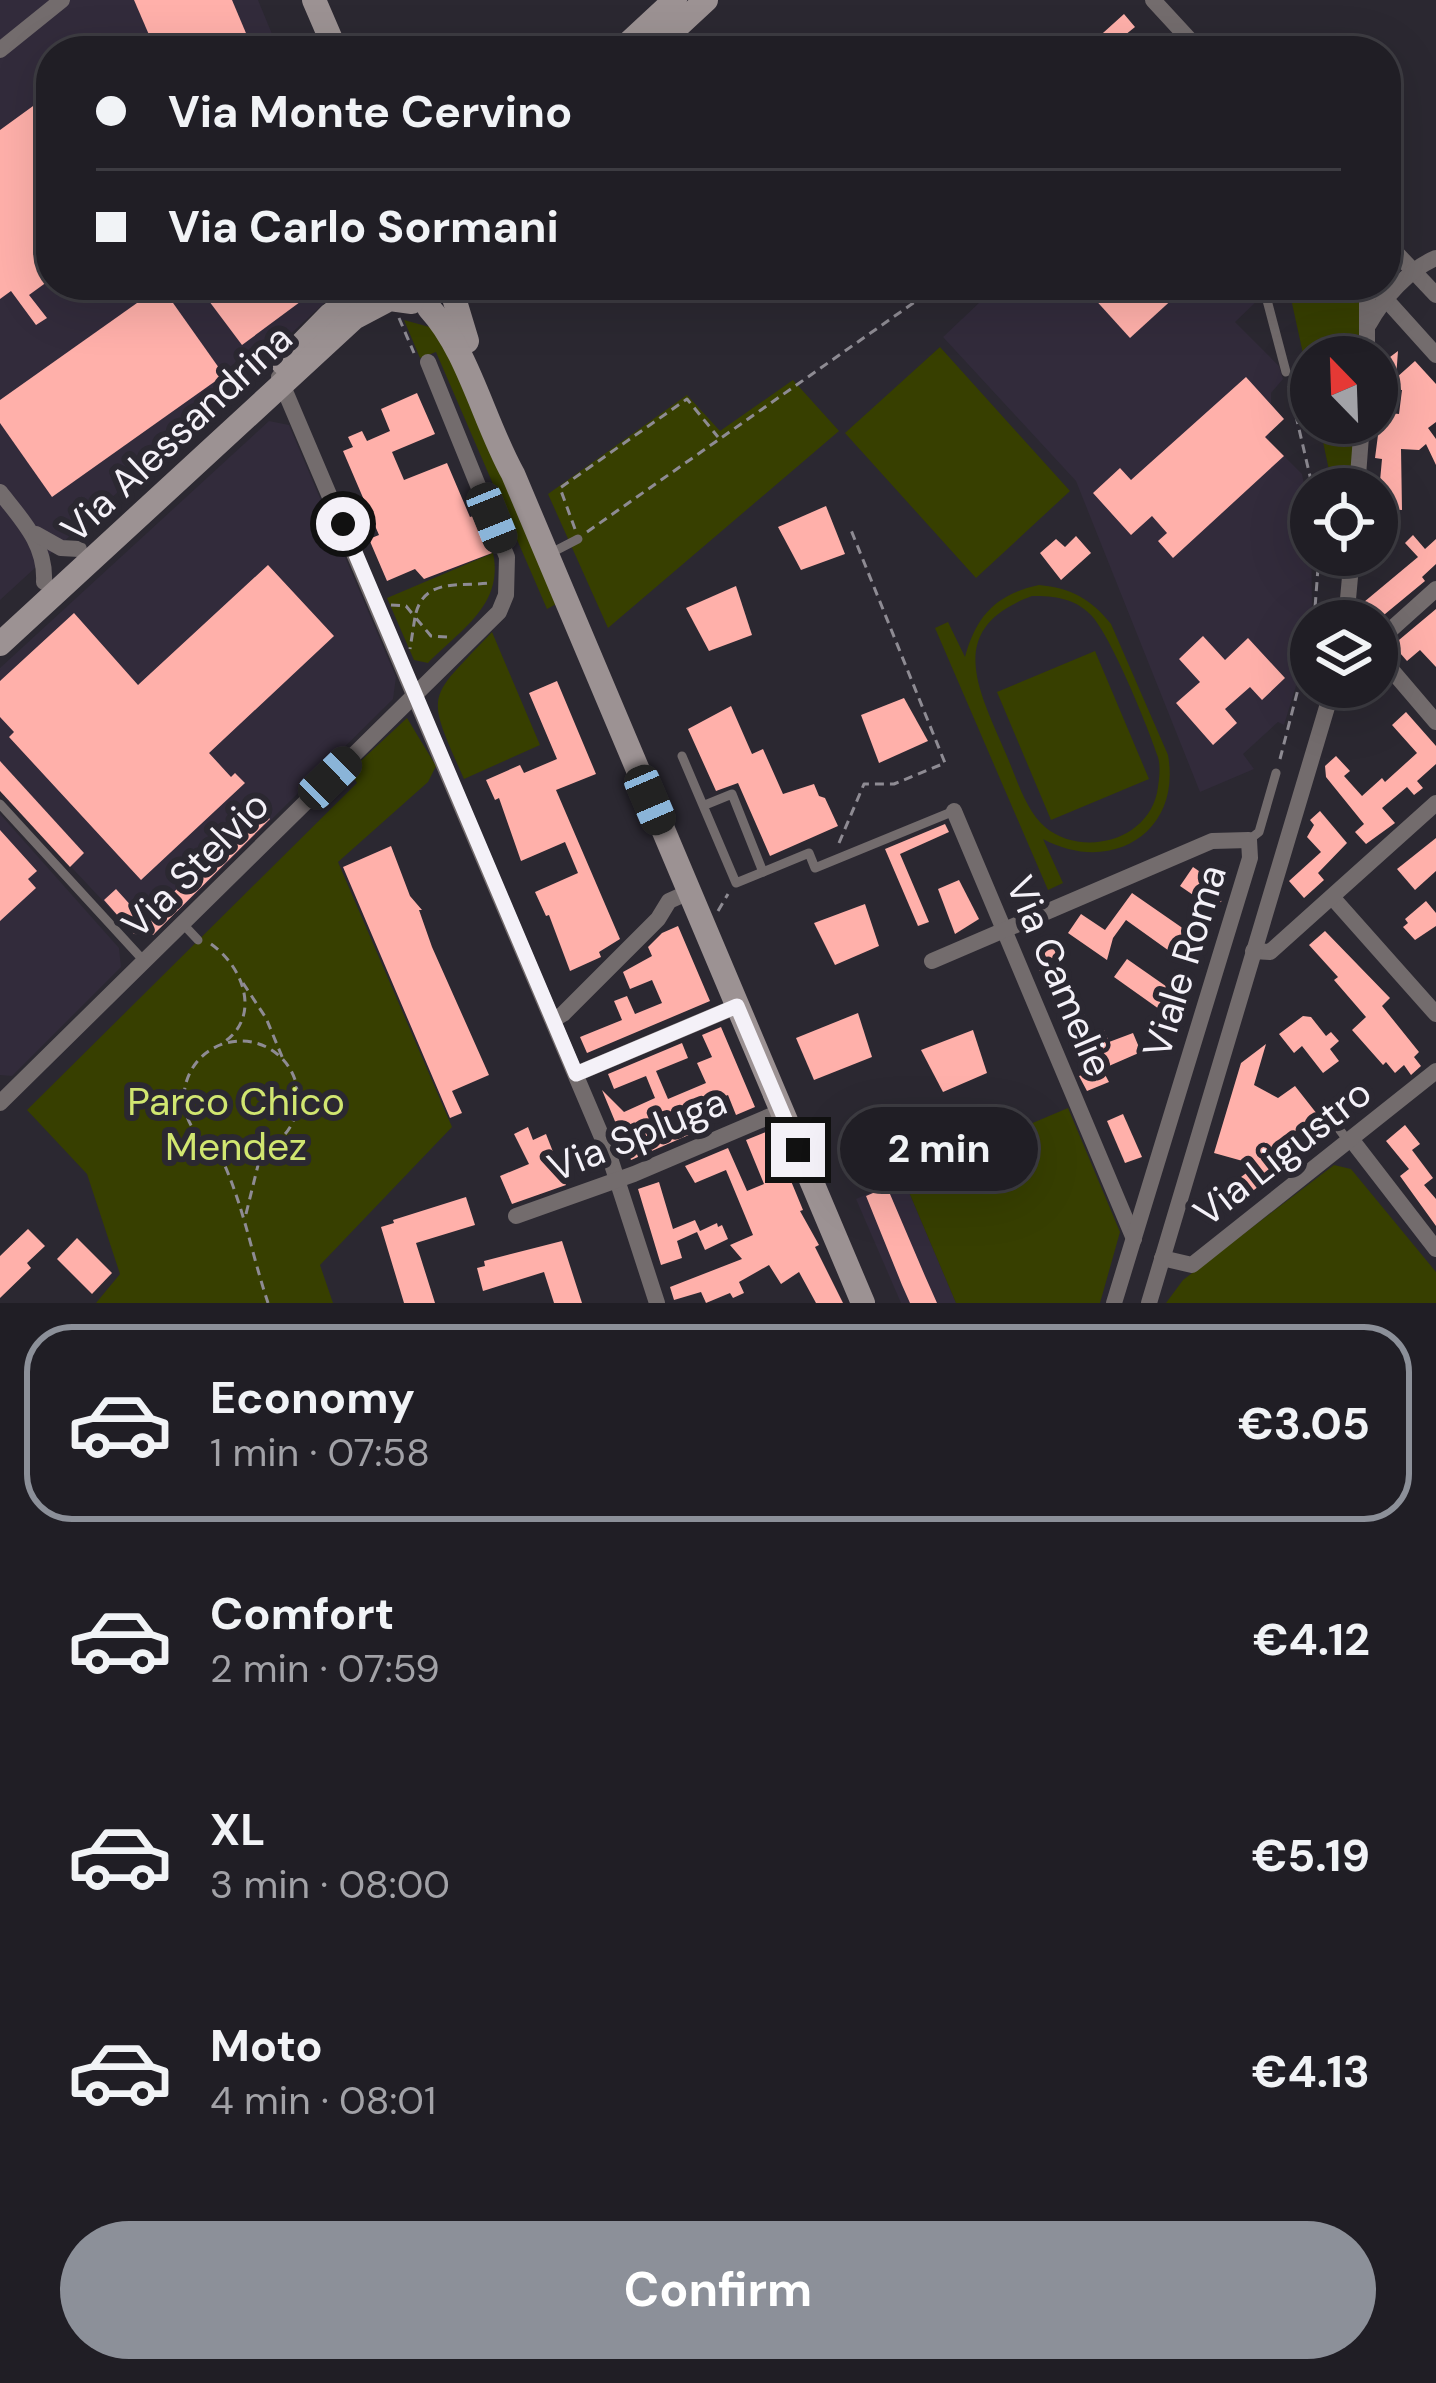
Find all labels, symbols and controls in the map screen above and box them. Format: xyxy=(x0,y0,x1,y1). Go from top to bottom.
text: Via Monte Cervino xyxy=(168,82,572,141)
text: Via Carlo Sormani xyxy=(168,197,559,256)
street label: Via Alessandrina xyxy=(50,313,303,554)
north arrow xyxy=(1290,336,1398,444)
map controls xyxy=(1290,336,1398,708)
button: locate xyxy=(1290,468,1398,576)
car xyxy=(462,478,522,558)
route start xyxy=(316,497,370,551)
button: layers xyxy=(1290,600,1398,708)
car xyxy=(292,740,368,816)
car xyxy=(619,760,681,840)
street label: Via Stelvio xyxy=(111,780,280,949)
street label: Viale Roma xyxy=(1131,859,1238,1064)
street label: Via Camelie xyxy=(994,868,1125,1084)
street label: Via Ligustro xyxy=(1183,1067,1381,1238)
park label: Parco Chico Mendez xyxy=(127,1076,345,1172)
street label: Via Spluga xyxy=(540,1076,734,1193)
callout: 2 min xyxy=(840,1108,1038,1192)
route end xyxy=(771,1123,825,1177)
text: 2 min xyxy=(887,1123,991,1174)
text: Economy xyxy=(210,1368,415,1427)
icon: car xyxy=(66,1369,174,1477)
text: €3.05 xyxy=(1238,1394,1370,1453)
text: 1 min · 07:58 xyxy=(210,1427,430,1478)
text: Comfort xyxy=(210,1584,394,1643)
icon: car xyxy=(66,1585,174,1693)
text: €4.12 xyxy=(1253,1610,1370,1669)
text: 2 min · 07:59 xyxy=(210,1643,440,1694)
text: XL xyxy=(210,1800,265,1859)
icon: car xyxy=(66,1801,174,1909)
text: €5.19 xyxy=(1252,1826,1370,1885)
text: 3 min · 08:00 xyxy=(210,1859,450,1910)
text: Moto xyxy=(210,2016,323,2075)
icon: car xyxy=(66,2017,174,2125)
text: €4.13 xyxy=(1252,2042,1370,2101)
text: 4 min · 08:01 xyxy=(210,2075,436,2126)
button: Confirm xyxy=(60,2221,1376,2359)

